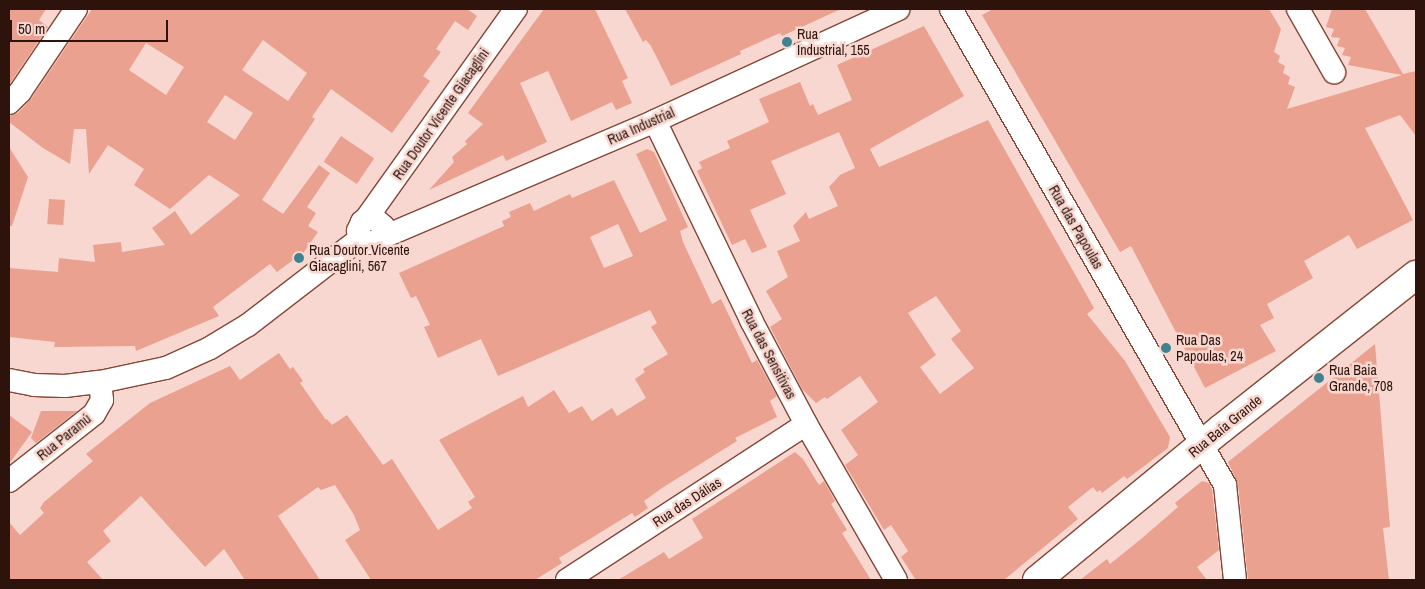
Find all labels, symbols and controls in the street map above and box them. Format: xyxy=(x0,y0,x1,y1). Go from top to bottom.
scale bar xyxy=(12,10,170,42)
text: 50 m xyxy=(18,18,45,39)
place label: Rua Industrial, 155 xyxy=(797,26,870,58)
marker: Rua Industrial, 155 xyxy=(781,36,793,48)
street label: Rua Doutor Vicente Giacaglini xyxy=(389,45,493,183)
street label: Rua Industrial xyxy=(605,104,677,148)
street label: Rua das Papoulas xyxy=(1045,182,1107,272)
place label: Rua Doutor Vicente Giacaglini, 567 xyxy=(309,242,410,274)
marker: Rua Doutor Vicente Giacaglini, 567 xyxy=(293,252,305,264)
street label: Rua das Sensitivas xyxy=(738,306,800,402)
place label: Rua Das Papoulas, 24 xyxy=(1176,332,1243,364)
marker: Rua Das Papoulas, 24 xyxy=(1160,342,1172,354)
place label: Rua Baia Grande, 708 xyxy=(1329,362,1393,394)
marker: Rua Baia Grande, 708 xyxy=(1313,372,1325,384)
street label: Rua Baía Grande xyxy=(1185,391,1265,461)
street label: Rua Paramú xyxy=(34,410,94,464)
street label: Rua das Dálias xyxy=(650,474,724,530)

